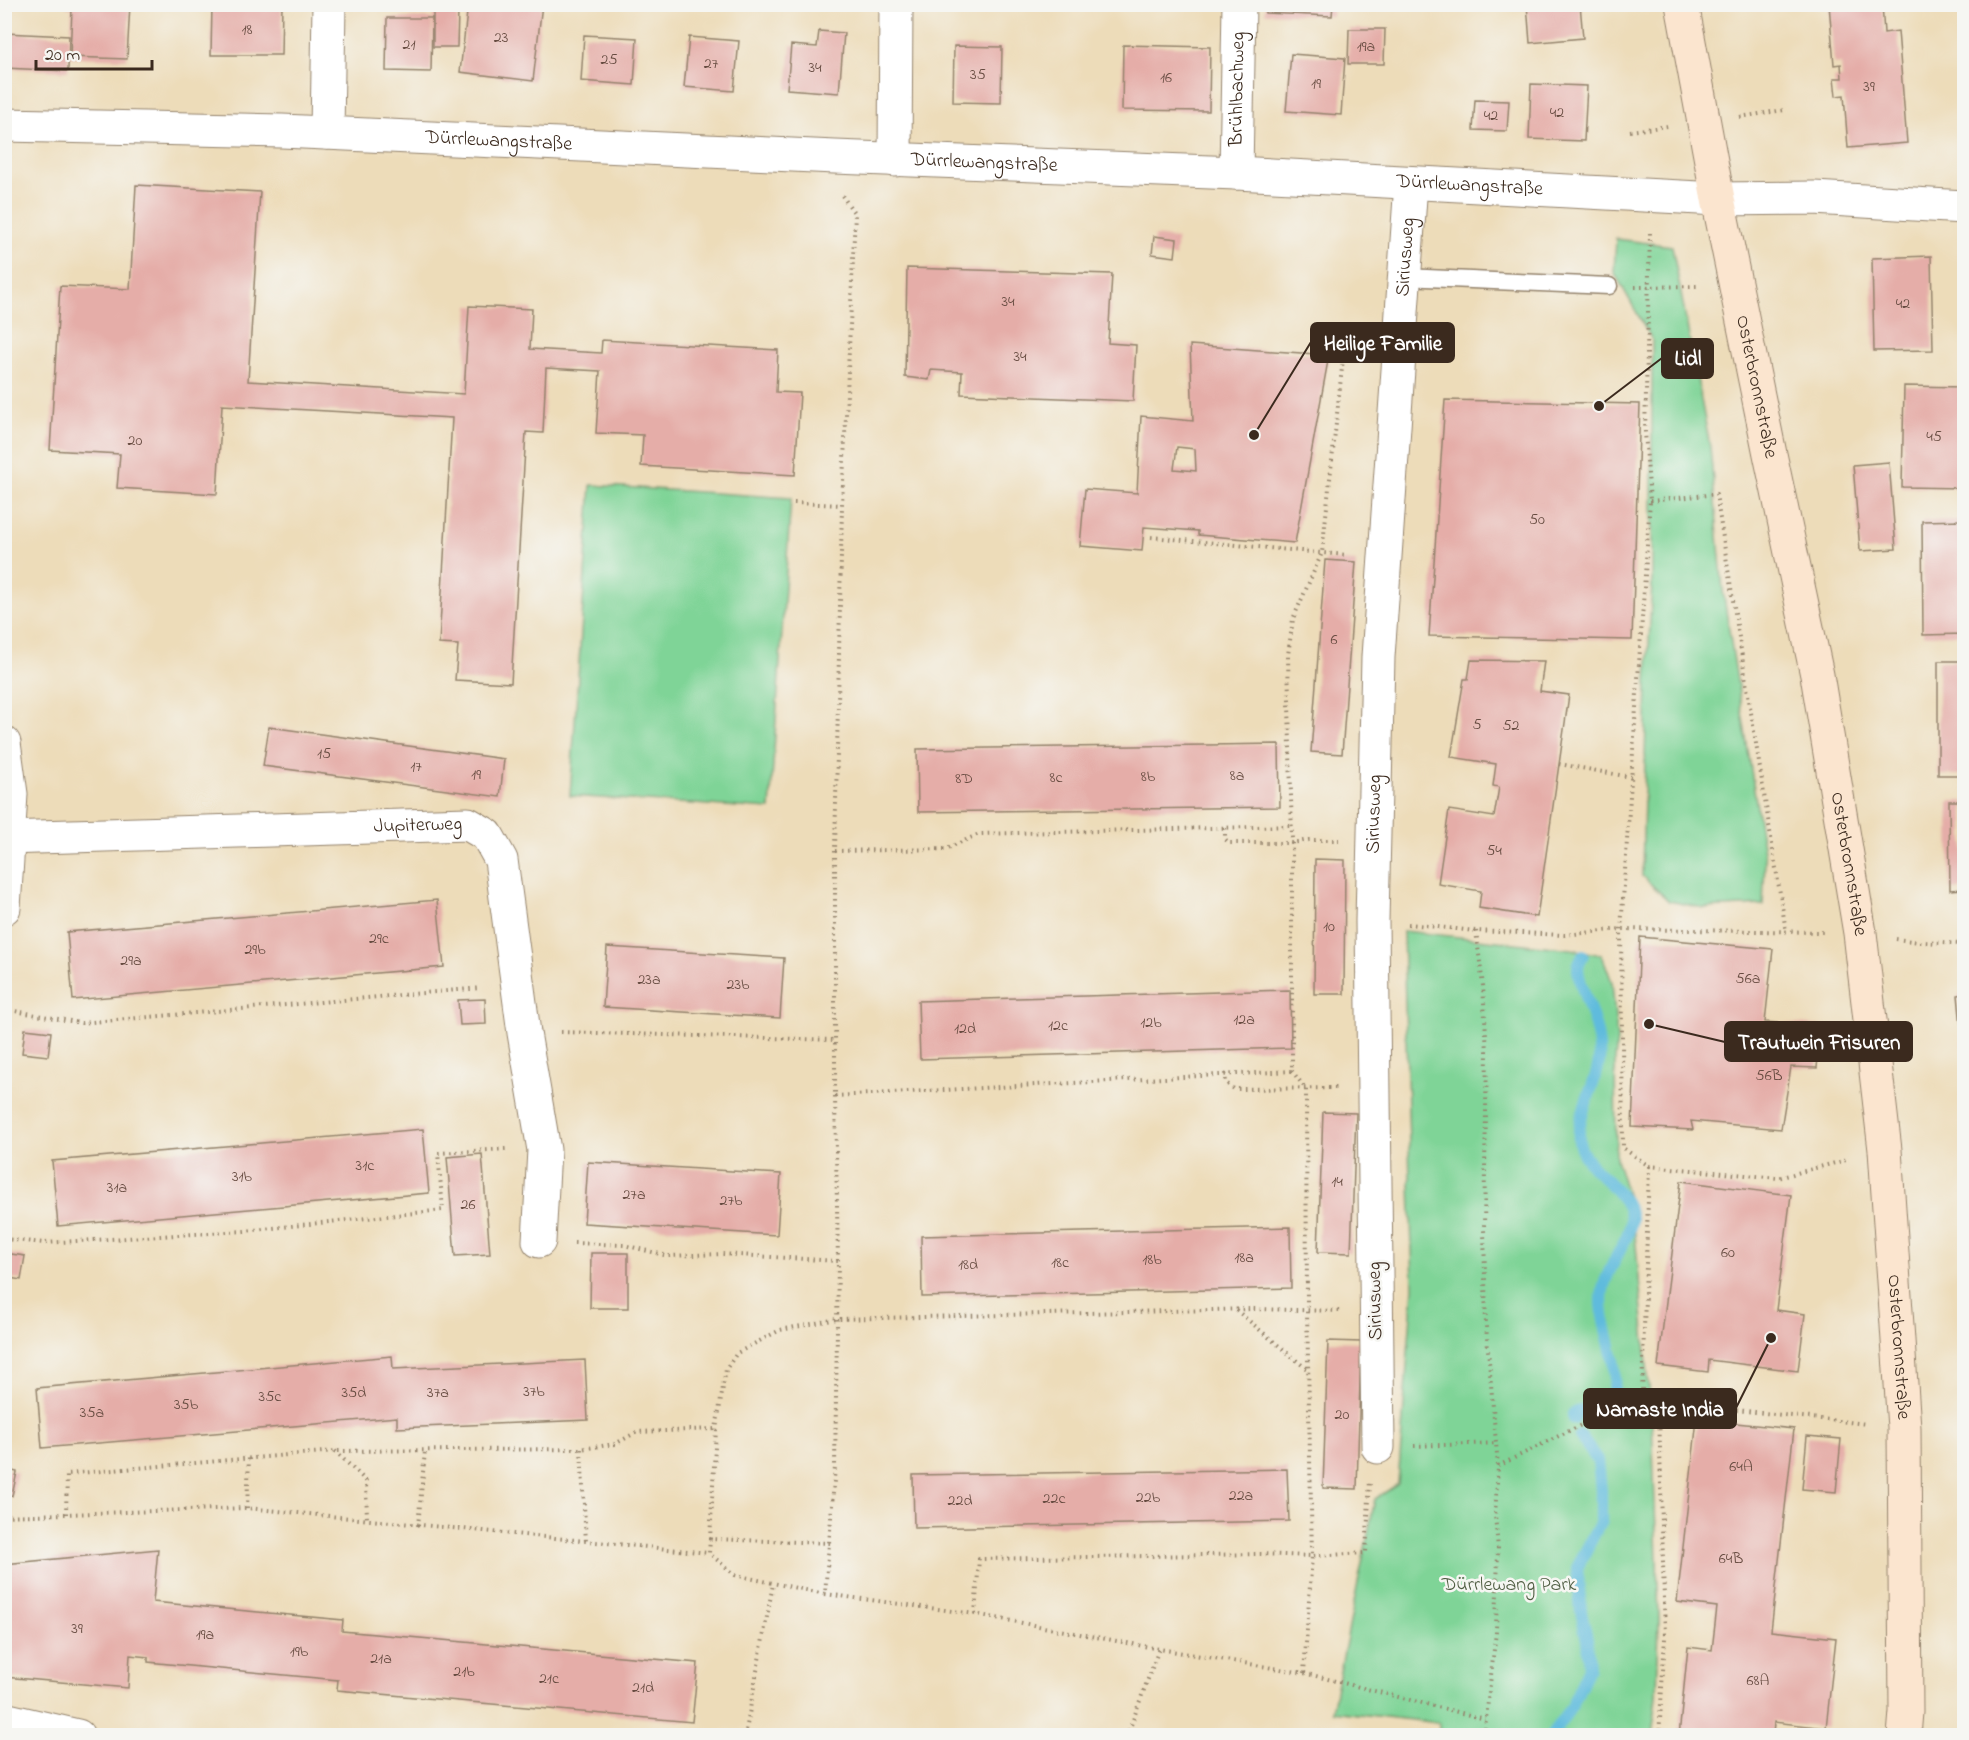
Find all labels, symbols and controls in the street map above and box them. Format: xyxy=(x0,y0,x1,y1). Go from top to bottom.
house number: 18 xyxy=(241,18,253,42)
house number: 23 xyxy=(494,26,508,50)
street label: Brühlbachweg xyxy=(1222,31,1254,148)
scale bar xyxy=(36,33,152,71)
house number: 21 xyxy=(402,33,416,57)
house number: 19a xyxy=(1357,35,1375,59)
text: 20 m xyxy=(45,43,80,69)
house number: 25 xyxy=(600,48,618,72)
house number: 27 xyxy=(704,52,719,76)
house number: 34 xyxy=(808,56,822,80)
house number: 35 xyxy=(970,63,986,87)
house number: 16 xyxy=(1160,66,1172,90)
house number: 19 xyxy=(1311,72,1321,96)
house number: 39 xyxy=(1863,75,1875,99)
house number: 42 xyxy=(1550,101,1564,125)
house number: 42 xyxy=(1484,104,1498,128)
street label: Dürrlewangstraße xyxy=(424,123,573,159)
street label: Dürrlewangstraße xyxy=(909,145,1058,180)
street label: Dürrlewangstraße xyxy=(1394,167,1544,204)
street label: Siriusweg xyxy=(1389,217,1424,297)
house number: 34 xyxy=(1001,290,1015,314)
house number: 42 xyxy=(1896,292,1910,316)
street label: Osterbronnstraße xyxy=(1728,313,1785,461)
callout: Heilige Familie xyxy=(1311,323,1454,362)
text: Heilige Familie xyxy=(1324,330,1443,362)
callout: Lidl xyxy=(1662,339,1713,378)
house number: 34 xyxy=(1013,345,1027,369)
text: Lidl xyxy=(1675,345,1702,375)
house number: 45 xyxy=(1926,425,1942,449)
house number: 20 xyxy=(128,429,143,453)
house number: 50 xyxy=(1529,508,1545,532)
house number: 6 xyxy=(1330,628,1338,652)
house number: 5 xyxy=(1472,713,1482,737)
house number: 52 xyxy=(1502,714,1520,738)
house number: 15 xyxy=(317,742,331,766)
house number: 17 xyxy=(410,755,422,779)
house number: 19 xyxy=(471,763,481,787)
house number: 8a xyxy=(1230,764,1244,788)
house number: 8b xyxy=(1141,765,1156,789)
house number: 8c xyxy=(1049,766,1063,790)
house number: 8D xyxy=(955,767,973,791)
street label: Siriusweg xyxy=(1359,774,1391,854)
street label: Osterbronnstraße xyxy=(1822,790,1875,938)
street label: Jupiterweg xyxy=(373,810,463,841)
house number: 54 xyxy=(1486,839,1502,863)
house number: 10 xyxy=(1323,915,1335,939)
house number: 29c xyxy=(369,927,390,951)
house number: 29b xyxy=(244,938,266,962)
house number: 29a xyxy=(120,949,142,973)
house number: 56a xyxy=(1736,967,1760,991)
house number: 23a xyxy=(637,968,661,992)
house number: 23b xyxy=(726,973,750,997)
house number: 12a xyxy=(1233,1008,1255,1032)
house number: 12b xyxy=(1140,1011,1162,1035)
house number: 12c xyxy=(1048,1014,1069,1038)
house number: 12d xyxy=(954,1017,976,1041)
callout: Trautwein Frisuren xyxy=(1725,1022,1912,1061)
text: Trautwein Frisuren xyxy=(1738,1029,1900,1059)
house number: 56B xyxy=(1756,1064,1783,1088)
house number: 31c xyxy=(356,1154,375,1178)
house number: 31b xyxy=(232,1165,253,1189)
house number: 14 xyxy=(1331,1170,1343,1194)
house number: 31a xyxy=(107,1176,127,1200)
house number: 27a xyxy=(622,1183,646,1207)
house number: 27b xyxy=(720,1189,743,1213)
house number: 26 xyxy=(461,1193,476,1217)
house number: 60 xyxy=(1721,1241,1735,1265)
house number: 18a xyxy=(1234,1246,1254,1270)
house number: 18b xyxy=(1142,1248,1162,1272)
house number: 18c xyxy=(1051,1251,1070,1275)
house number: 18d xyxy=(958,1253,978,1277)
street label: Siriusweg xyxy=(1361,1261,1392,1341)
street label: Osterbronnstraße xyxy=(1879,1273,1918,1421)
house number: 37b xyxy=(523,1380,545,1404)
house number: 35d xyxy=(342,1381,366,1405)
house number: 37a xyxy=(427,1381,449,1405)
house number: 35c xyxy=(259,1385,282,1409)
callout: Namaste India xyxy=(1584,1389,1736,1428)
house number: 35b xyxy=(174,1393,199,1417)
text: Namaste India xyxy=(1596,1396,1724,1426)
house number: 35a xyxy=(80,1401,104,1425)
house number: 20 xyxy=(1335,1403,1350,1427)
house number: 64A xyxy=(1729,1455,1753,1479)
house number: 22a xyxy=(1229,1484,1253,1508)
house number: 22b xyxy=(1136,1486,1161,1510)
house number: 22c xyxy=(1042,1487,1066,1511)
house number: 22d xyxy=(948,1489,972,1513)
house number: 64B xyxy=(1719,1547,1743,1571)
park label: Dürrlewang Park xyxy=(1441,1571,1577,1601)
house number: 39 xyxy=(71,1617,83,1641)
house number: 19a xyxy=(196,1623,214,1647)
house number: 19b xyxy=(290,1640,309,1664)
house number: 21a xyxy=(370,1647,392,1671)
house number: 21b xyxy=(453,1660,475,1684)
house number: 21c xyxy=(539,1667,560,1691)
house number: 68A xyxy=(1747,1669,1770,1693)
house number: 21d xyxy=(632,1676,654,1700)

